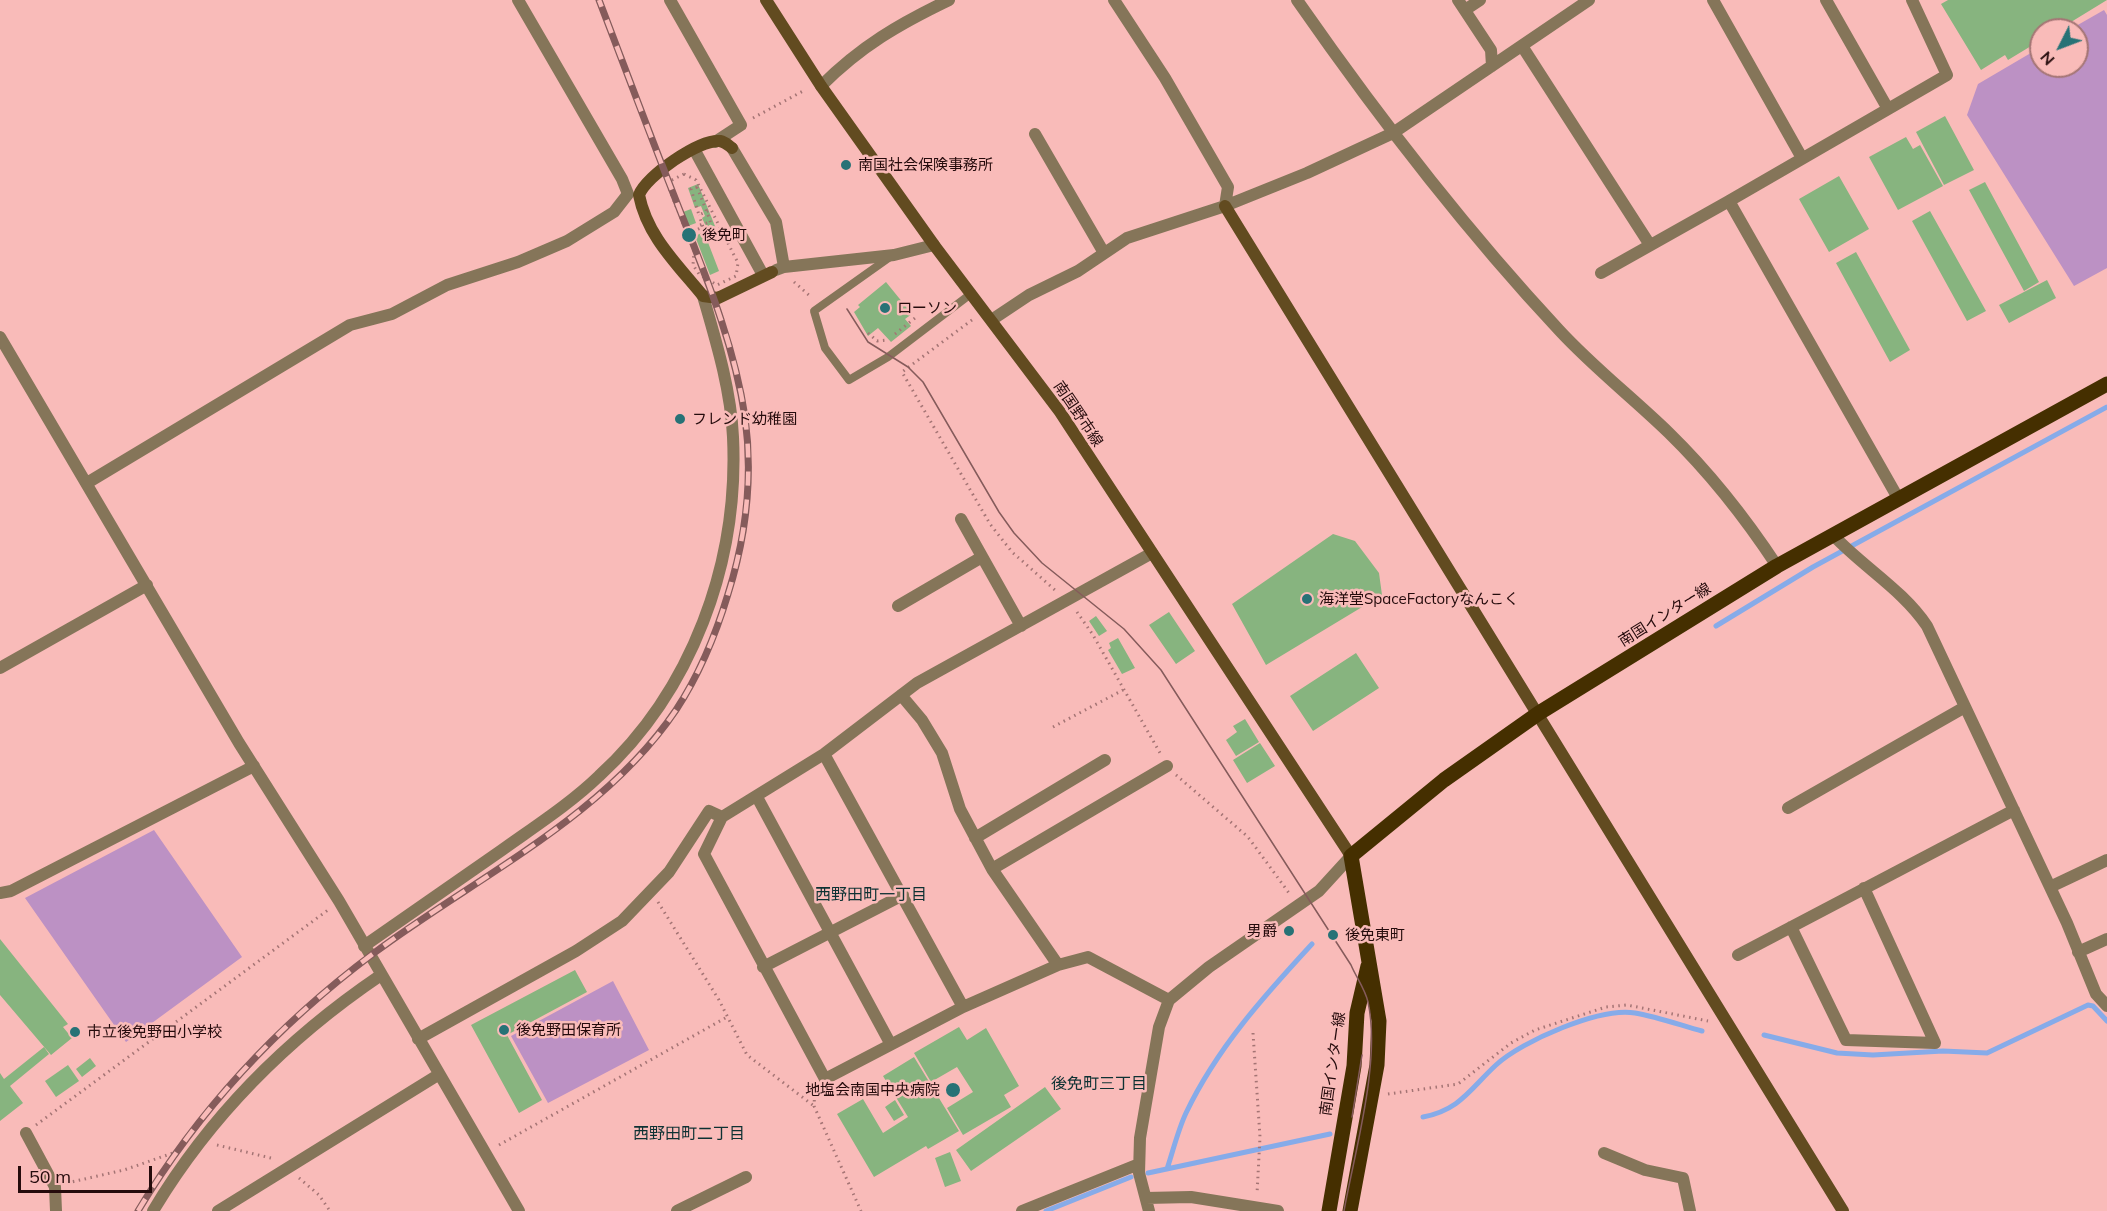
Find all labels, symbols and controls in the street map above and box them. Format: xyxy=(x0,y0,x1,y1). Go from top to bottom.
north arrow xyxy=(2029,18,2089,78)
text: N xyxy=(2036,48,2059,70)
place label: 南国社会保険事務所 xyxy=(858,156,993,174)
marker: 南国社会保険事務所 xyxy=(839,158,853,172)
marker: 後免町 xyxy=(680,226,698,244)
place label: 後免町 xyxy=(702,226,747,244)
place label: ローソン xyxy=(897,299,957,317)
marker: ローソン xyxy=(878,301,892,315)
street label: 南国野市線 xyxy=(1050,378,1106,450)
place label: フレンド幼稚園 xyxy=(692,410,797,428)
marker: フレンド幼稚園 xyxy=(673,412,687,426)
street label: 南国インター線 xyxy=(1616,580,1714,650)
place label: 海洋堂SpaceFactoryなんこく xyxy=(1319,590,1519,608)
marker: 海洋堂SpaceFactoryなんこく xyxy=(1300,592,1314,606)
district label: 西野田町一丁目 xyxy=(815,885,927,905)
place label: 男爵 xyxy=(1247,922,1277,940)
marker: 男爵 xyxy=(1282,924,1296,938)
place label: 後免東町 xyxy=(1345,926,1405,944)
marker: 後免東町 xyxy=(1326,928,1340,942)
street label: 南国インター線 xyxy=(1317,1011,1349,1117)
place label: 後免野田保育所 xyxy=(516,1021,621,1039)
place label: 市立後免野田小学校 xyxy=(87,1023,222,1041)
marker: 後免野田保育所 xyxy=(497,1023,511,1037)
marker: 市立後免野田小学校 xyxy=(68,1025,82,1039)
district label: 後免町三丁目 xyxy=(1051,1074,1147,1094)
place label: 地塩会南国中央病院 xyxy=(805,1081,940,1099)
marker: 地塩会南国中央病院 xyxy=(944,1081,962,1099)
district label: 西野田町二丁目 xyxy=(633,1124,745,1144)
scale bar xyxy=(21,1154,154,1192)
text: 50 m xyxy=(29,1165,71,1188)

